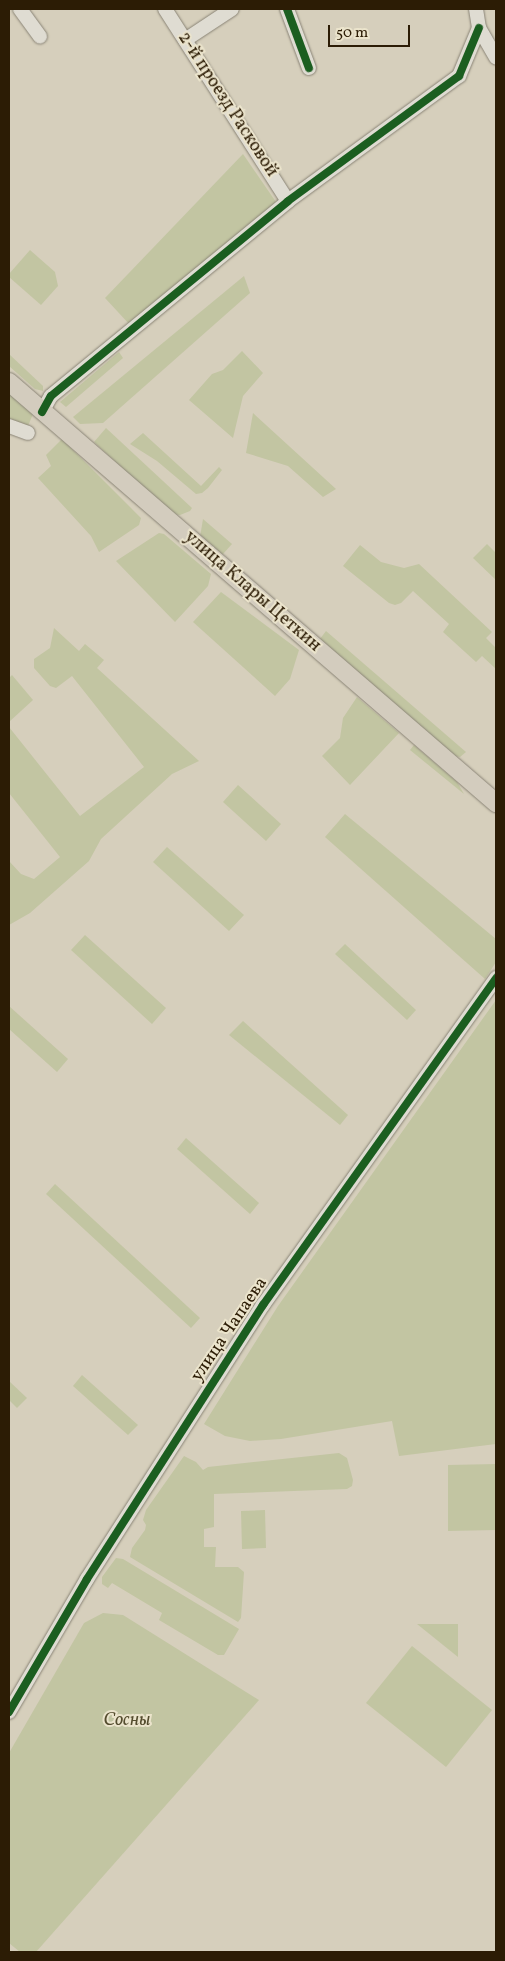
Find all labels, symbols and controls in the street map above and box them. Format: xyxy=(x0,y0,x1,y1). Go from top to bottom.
scale bar xyxy=(330,15,412,47)
text: 50 m xyxy=(336,23,368,44)
street label: 2-й проезд Расковой xyxy=(172,29,282,181)
street label: улица Клары Цеткин xyxy=(179,527,325,657)
street label: улица Чапаева xyxy=(187,1274,273,1386)
park label: Сосны xyxy=(103,1710,151,1732)

